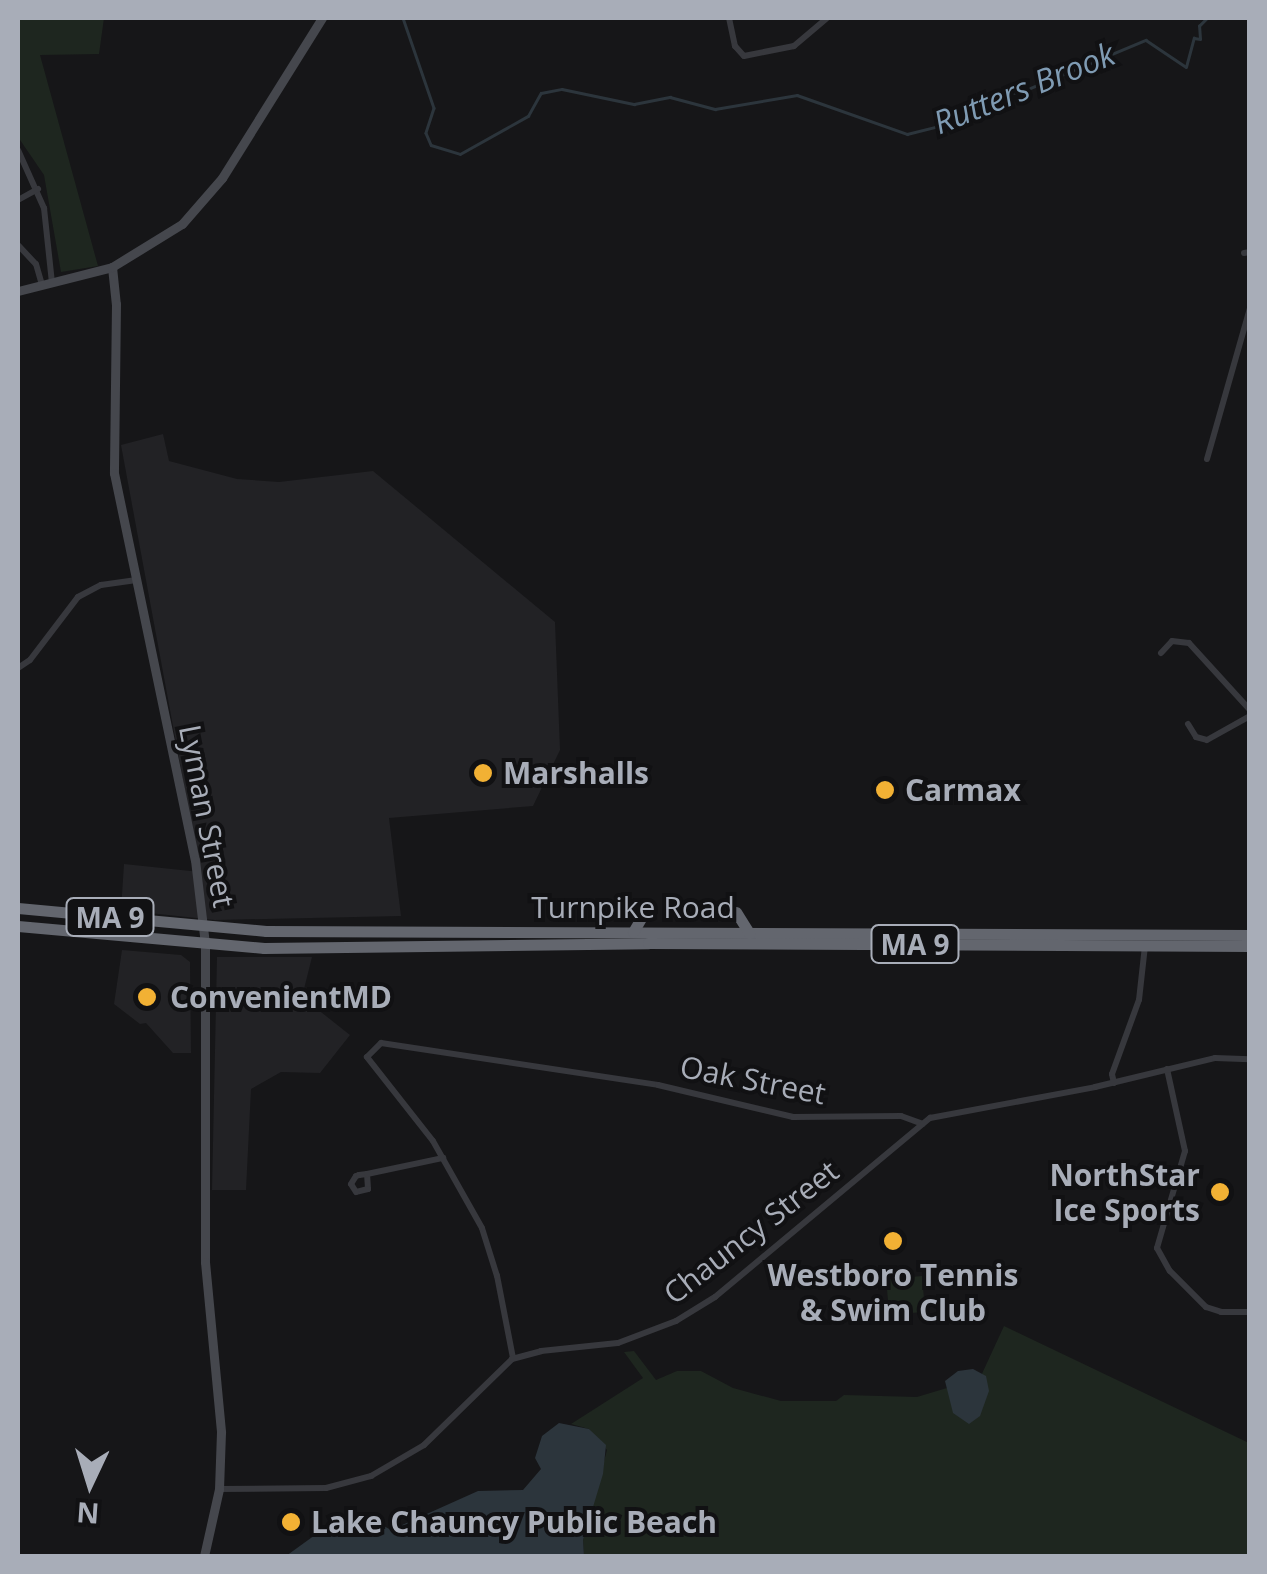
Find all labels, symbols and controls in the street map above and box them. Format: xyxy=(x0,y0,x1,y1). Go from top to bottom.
water label: Rutters Brook xyxy=(928,34,1120,142)
street label: Lyman Street xyxy=(172,722,242,910)
place label: Marshalls xyxy=(503,755,649,791)
marker: Marshalls xyxy=(472,762,494,784)
place label: Carmax xyxy=(905,772,1021,808)
marker: Carmax xyxy=(874,779,896,801)
street label: Turnpike Road xyxy=(531,889,735,925)
road number: MA 9 xyxy=(65,894,155,940)
road number: MA 9 xyxy=(870,921,960,967)
place label: ConvenientMD xyxy=(170,979,392,1015)
marker: ConvenientMD xyxy=(134,984,160,1010)
street label: Oak Street xyxy=(677,1048,829,1112)
street label: Chauncy Street xyxy=(656,1153,846,1311)
place label: NorthStar Ice Sports xyxy=(1049,1157,1200,1228)
marker: NorthStar Ice Sports xyxy=(1209,1181,1231,1203)
marker: Westboro Tennis & Swim Club xyxy=(882,1230,904,1252)
place label: Westboro Tennis & Swim Club xyxy=(768,1257,1018,1328)
north arrow xyxy=(40,1434,140,1534)
text: N xyxy=(75,1494,101,1534)
place label: Lake Chauncy Public Beach xyxy=(311,1504,717,1540)
marker: Lake Chauncy Public Beach xyxy=(280,1511,302,1533)

